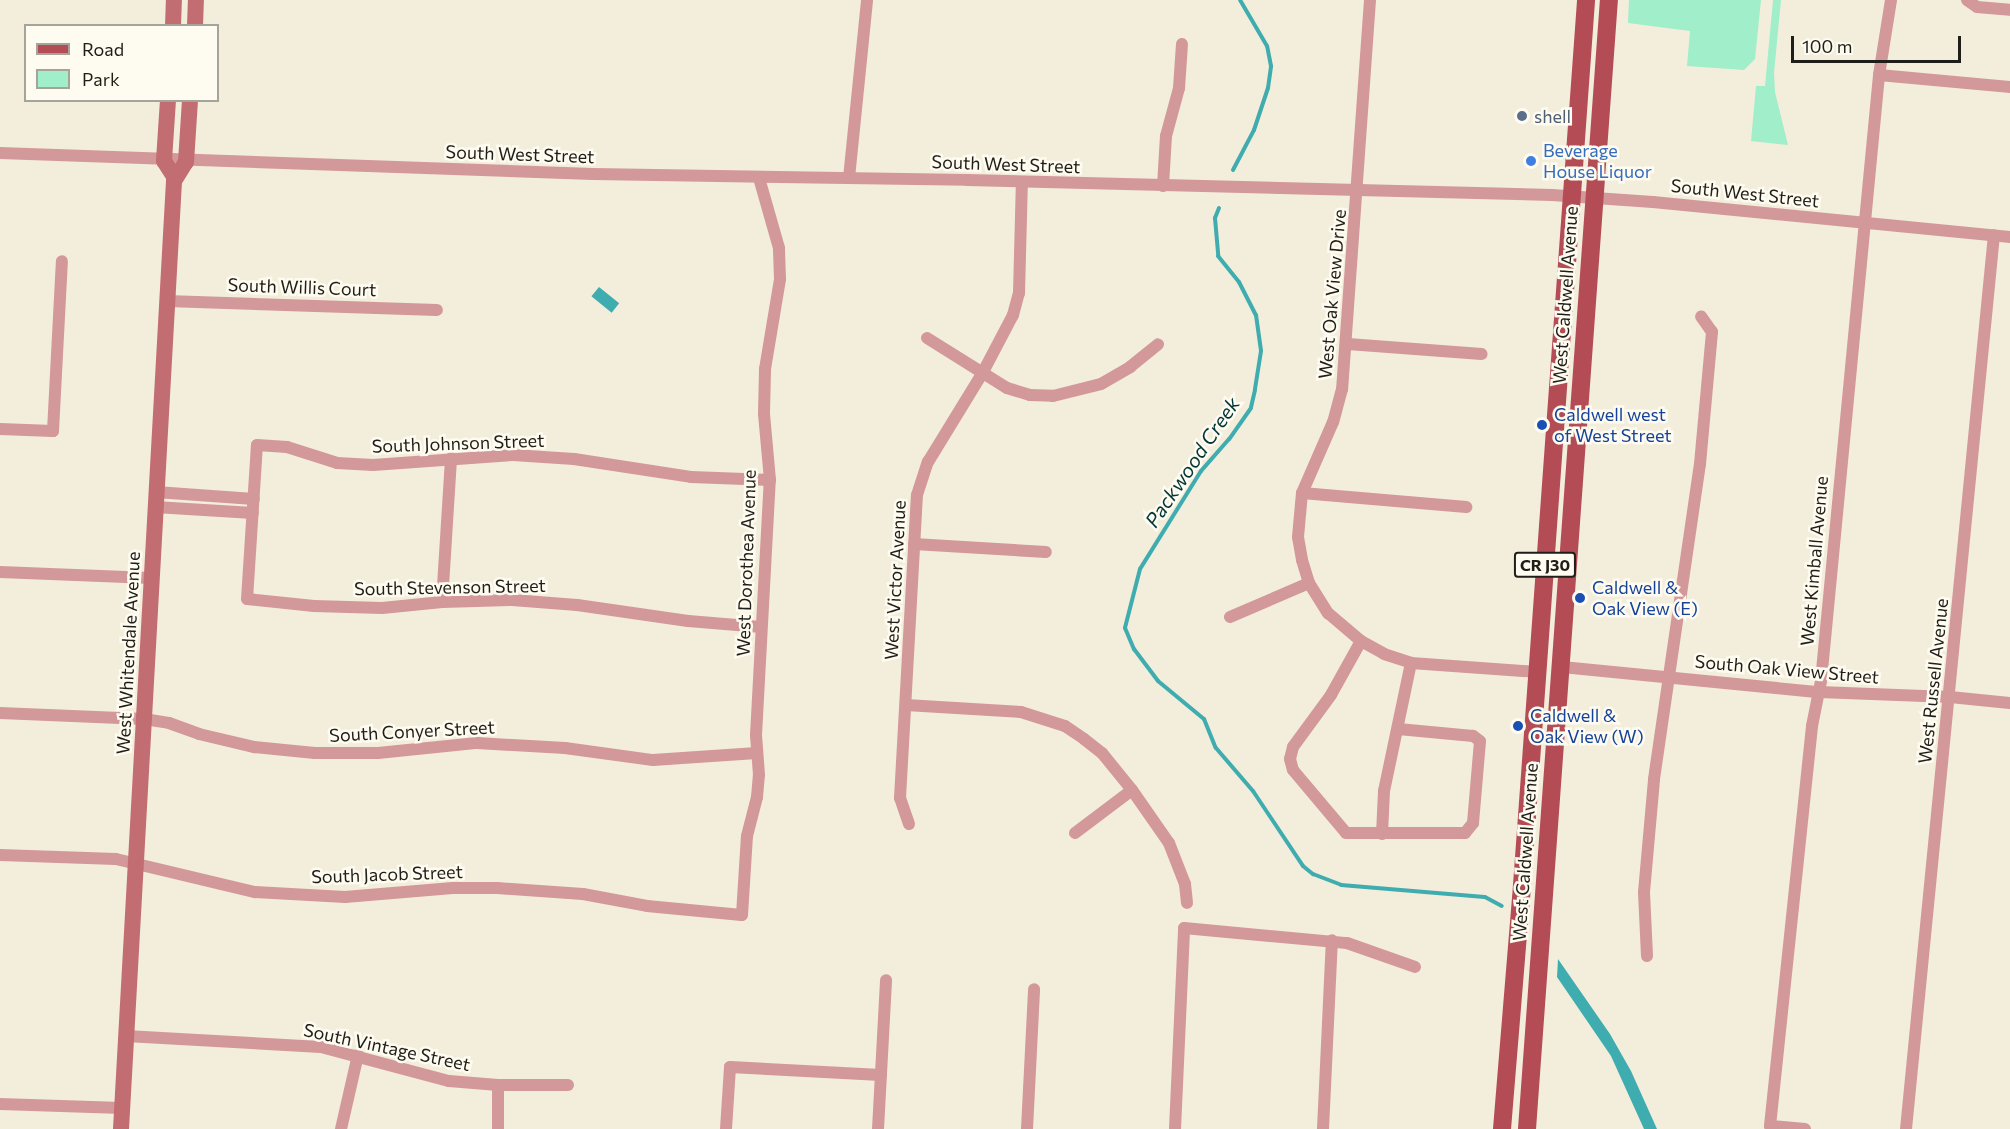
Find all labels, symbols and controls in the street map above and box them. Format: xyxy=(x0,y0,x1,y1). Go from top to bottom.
legend xyxy=(24,24,219,102)
scale bar xyxy=(1794,24,1964,62)
text: 100 m xyxy=(1802,35,1852,57)
text: Road xyxy=(82,38,124,60)
text: Park xyxy=(82,68,120,90)
place label: shell xyxy=(1534,105,1571,127)
marker: shell xyxy=(1515,109,1529,123)
place label: Beverage House Liquor xyxy=(1543,140,1652,182)
street label: South West Street xyxy=(445,141,595,167)
street label: South West Street xyxy=(931,151,1081,177)
marker: Beverage House Liquor xyxy=(1524,154,1538,168)
street label: South West Street xyxy=(1670,174,1820,212)
street label: West Caldwell Avenue xyxy=(1548,205,1582,385)
street label: West Oak View Drive xyxy=(1314,208,1350,380)
street label: South Willis Court xyxy=(227,274,377,300)
water label: Packwood Creek xyxy=(1140,392,1244,532)
place label: Caldwell west of West Street xyxy=(1554,404,1672,446)
marker: Caldwell west of West Street xyxy=(1535,418,1549,432)
street label: South Johnson Street xyxy=(371,429,545,457)
street label: West Dorothea Avenue xyxy=(732,469,760,657)
street label: West Kimball Avenue xyxy=(1796,475,1832,647)
street label: West Victor Avenue xyxy=(880,499,910,661)
street label: West Whitendale Avenue xyxy=(112,551,144,755)
road number: CR J30 xyxy=(1514,552,1576,578)
street label: South Stevenson Street xyxy=(354,575,546,599)
place label: Caldwell & Oak View (E) xyxy=(1592,577,1698,620)
marker: Caldwell & Oak View (E) xyxy=(1573,591,1587,605)
street label: West Russell Avenue xyxy=(1914,597,1952,765)
street label: South Oak View Street xyxy=(1694,650,1880,688)
place label: Caldwell & Oak View (W) xyxy=(1530,705,1644,748)
street label: South Conyer Street xyxy=(329,716,495,746)
marker: Caldwell & Oak View (W) xyxy=(1511,719,1525,733)
street label: West Caldwell Avenue xyxy=(1508,762,1542,942)
street label: South Jacob Street xyxy=(311,861,463,887)
street label: South Vintage Street xyxy=(302,1019,472,1075)

